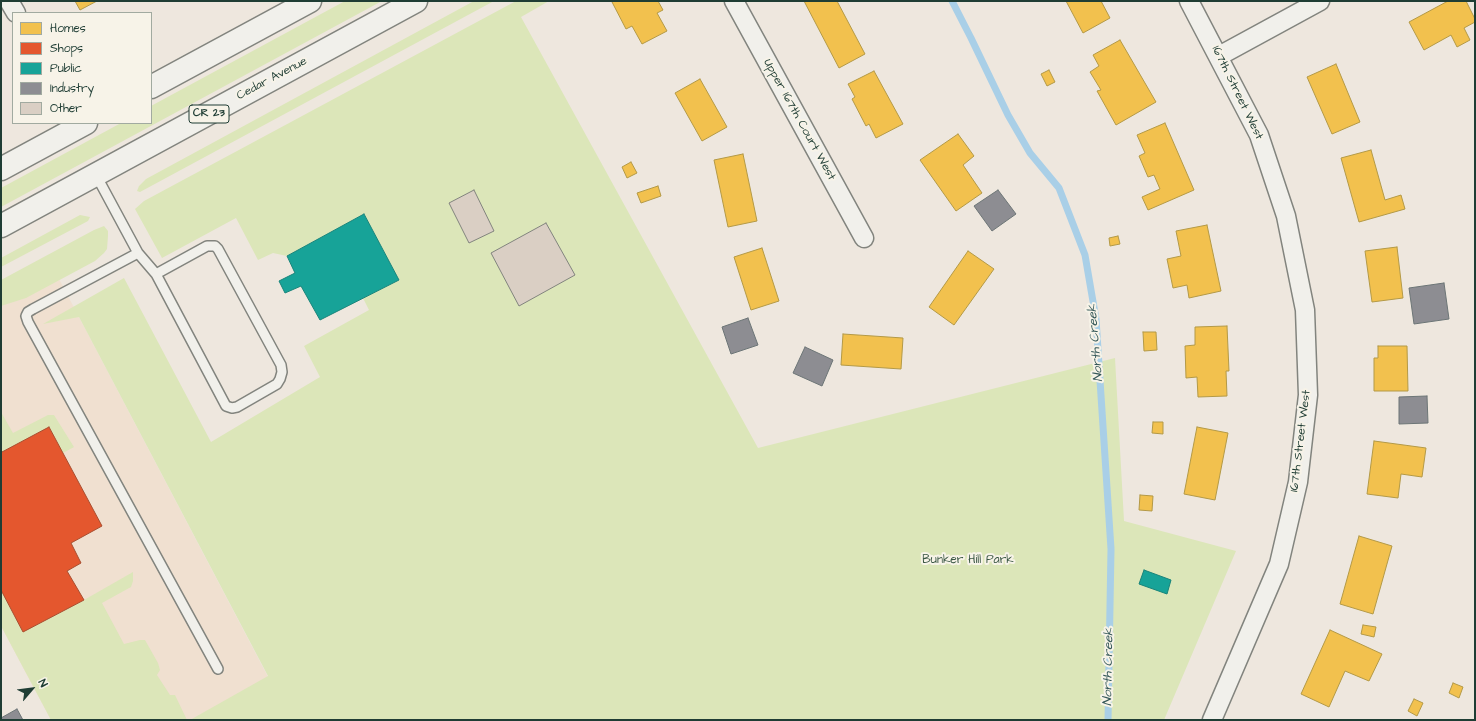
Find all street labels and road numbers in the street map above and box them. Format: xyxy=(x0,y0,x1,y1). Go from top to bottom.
street label: 167th Street West xyxy=(1208,44,1266,142)
street label: Cedar Avenue xyxy=(234,54,310,104)
street label: Upper 167th Court West xyxy=(760,57,838,183)
road number: CR 23 xyxy=(189,105,229,123)
street label: 167th Street West xyxy=(1288,389,1314,493)

